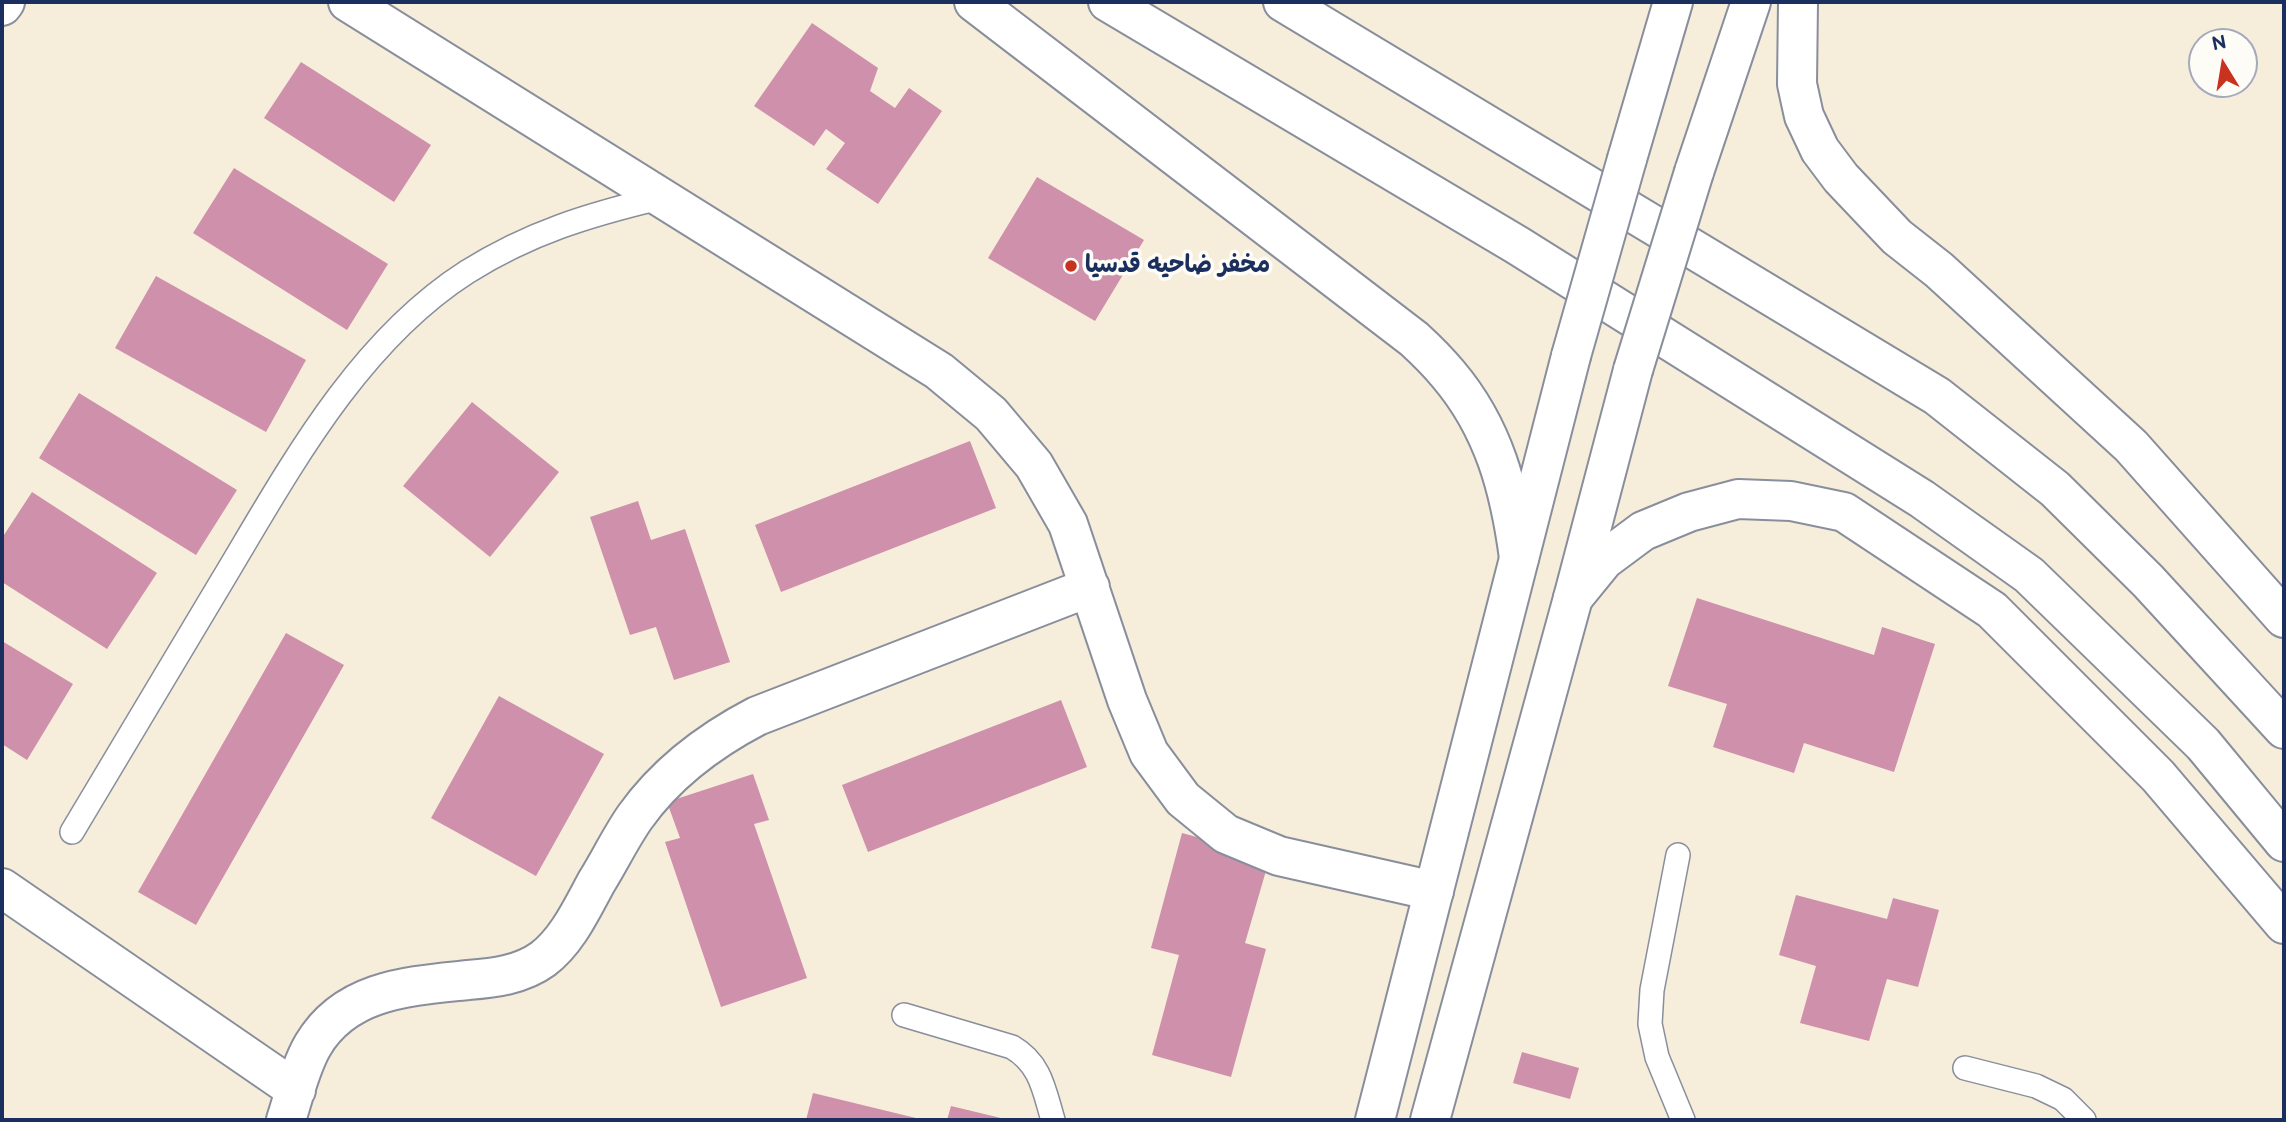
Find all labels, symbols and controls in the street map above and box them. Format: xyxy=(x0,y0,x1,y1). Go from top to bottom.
north arrow xyxy=(2188,28,2258,98)
text: N xyxy=(2210,31,2228,57)
place label: مخفر ضاحيه قدسيا xyxy=(1085,252,1270,280)
marker: مخفر ضاحيه قدسيا xyxy=(1063,258,1079,274)

